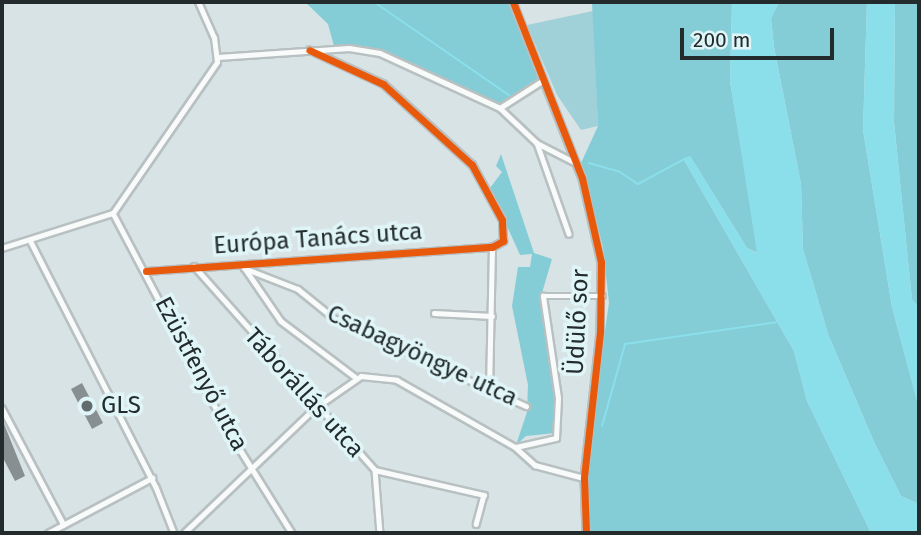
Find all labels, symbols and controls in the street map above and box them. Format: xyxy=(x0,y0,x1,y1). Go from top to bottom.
scale bar xyxy=(683,14,837,58)
text: 200 m xyxy=(693,27,750,53)
street label: Európa Tanács utca xyxy=(213,217,423,261)
street label: Üdülő sor xyxy=(561,268,595,376)
street label: Ezüstfenyő utca xyxy=(148,292,254,456)
street label: Csabagyöngye utca xyxy=(322,299,522,413)
street label: Táborállás utca xyxy=(238,322,370,464)
place label: GLS xyxy=(101,392,141,420)
marker: GLS xyxy=(79,398,95,414)

